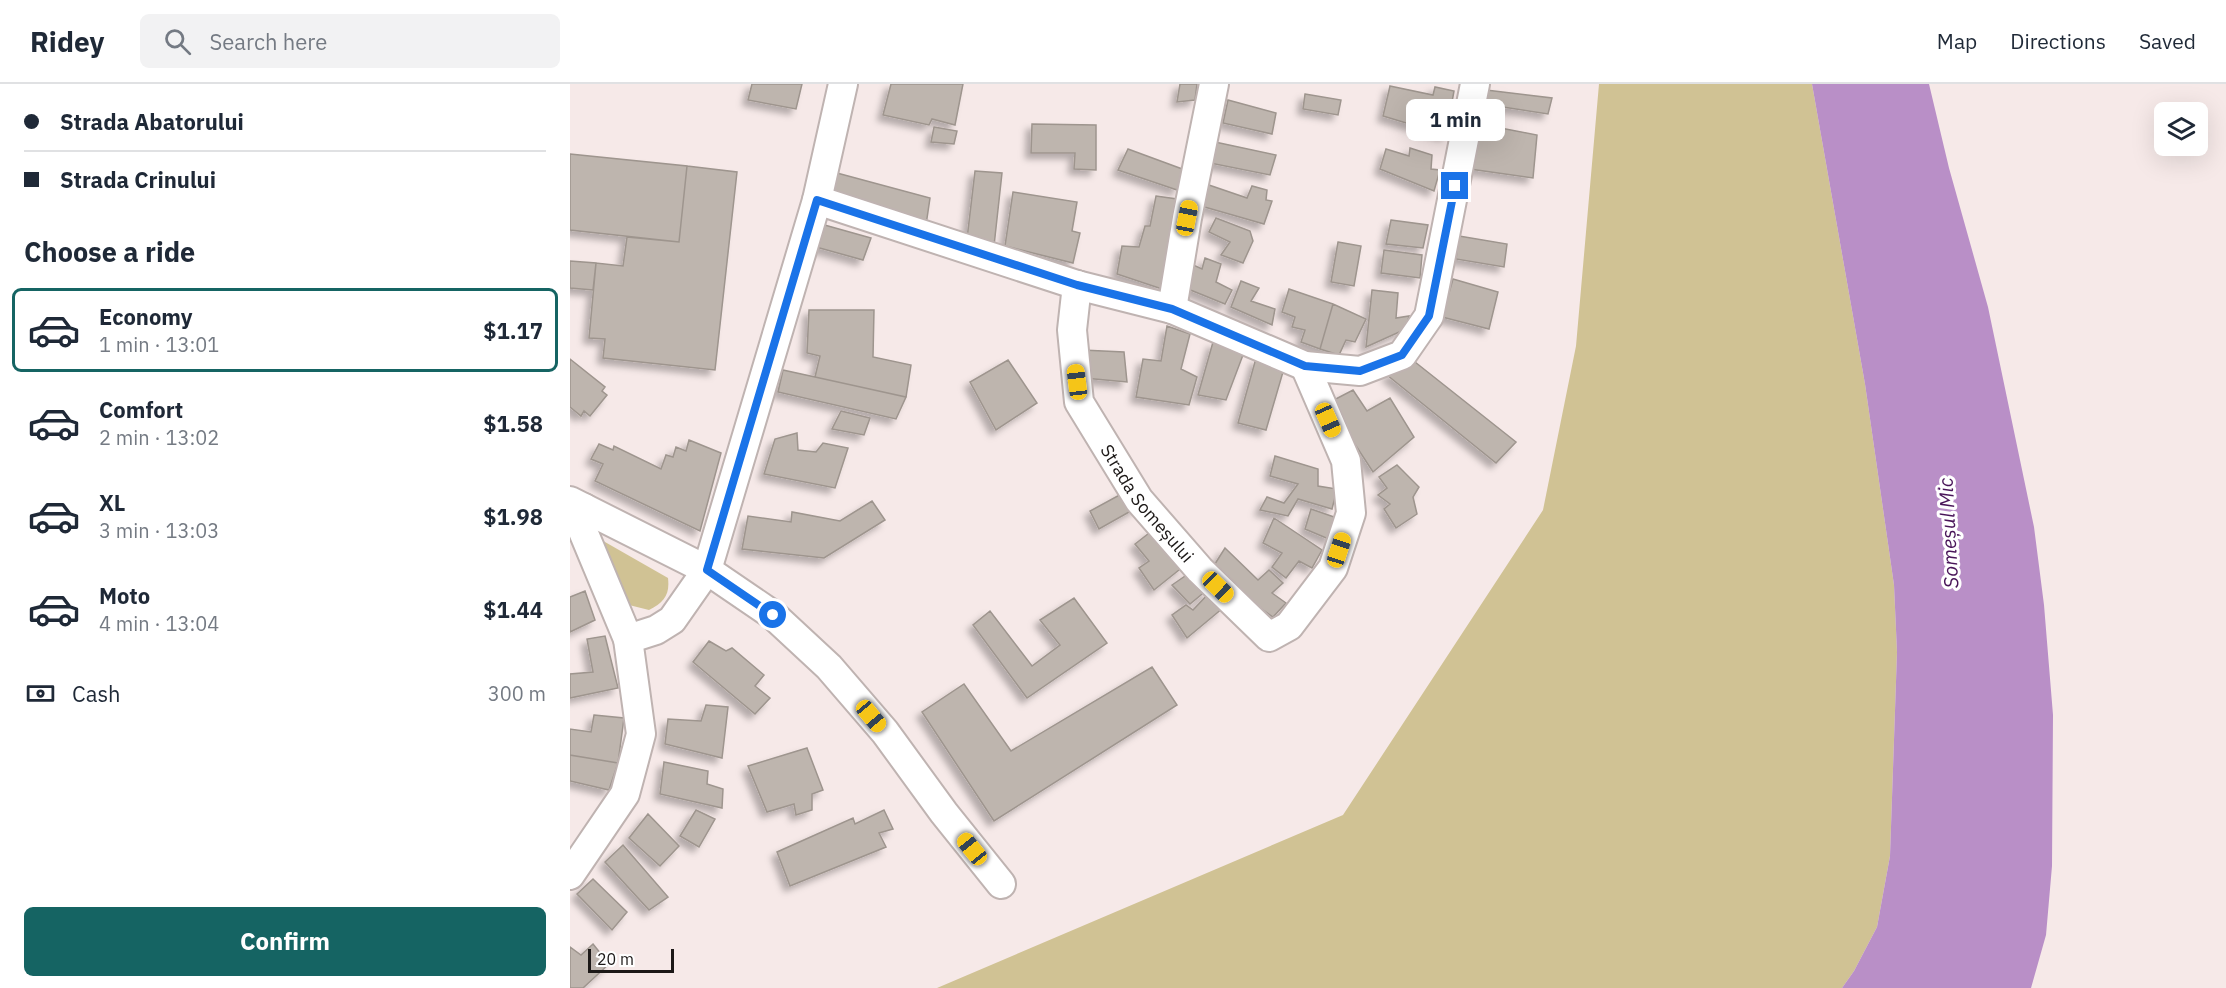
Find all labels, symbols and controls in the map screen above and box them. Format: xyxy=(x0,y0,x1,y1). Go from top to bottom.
search box xyxy=(140,14,560,68)
text: Ridey xyxy=(30,23,104,60)
icon: search xyxy=(161,25,194,58)
text: Search here xyxy=(209,27,327,56)
text: Map xyxy=(1937,27,1977,55)
text: Directions xyxy=(2010,27,2106,55)
text: Saved xyxy=(2139,27,2196,55)
callout: 1 min xyxy=(1406,99,1504,141)
map controls xyxy=(2154,102,2208,156)
button: layers xyxy=(2154,102,2208,156)
text: 1 min xyxy=(1429,106,1482,133)
text: Strada Abatorului xyxy=(60,107,244,136)
text: Strada Crinului xyxy=(60,165,216,194)
route end xyxy=(1441,172,1468,199)
car xyxy=(1175,199,1199,237)
text: Choose a ride xyxy=(24,234,195,269)
text: Economy xyxy=(99,302,193,331)
icon: car xyxy=(27,303,81,357)
text: $1.17 xyxy=(483,316,543,345)
text: 1 min · 13:01 xyxy=(99,331,219,358)
car xyxy=(1066,363,1088,401)
text: Comfort xyxy=(99,395,183,424)
icon: car xyxy=(27,396,81,450)
car xyxy=(1312,400,1344,440)
text: $1.58 xyxy=(483,409,543,438)
text: 2 min · 13:02 xyxy=(99,424,219,451)
street label: Strada Someșului xyxy=(1096,440,1199,567)
water label: Someșul Mic xyxy=(1932,477,1964,589)
text: XL xyxy=(99,488,125,517)
icon: car xyxy=(27,489,81,543)
text: $1.98 xyxy=(483,502,543,531)
text: 3 min · 13:03 xyxy=(99,517,219,544)
car xyxy=(1325,530,1353,570)
car xyxy=(1199,568,1237,606)
text: Moto xyxy=(99,581,150,610)
icon: car xyxy=(27,582,81,636)
text: $1.44 xyxy=(483,595,543,624)
route start xyxy=(759,601,786,628)
text: 4 min · 13:04 xyxy=(99,610,219,637)
icon: cash xyxy=(24,677,57,710)
text: Cash xyxy=(72,679,121,708)
text: 300 m xyxy=(488,680,546,707)
car xyxy=(853,696,889,736)
car xyxy=(954,829,990,869)
button: Confirm xyxy=(24,907,546,976)
scale bar xyxy=(588,946,674,974)
text: 20 m xyxy=(597,949,634,969)

